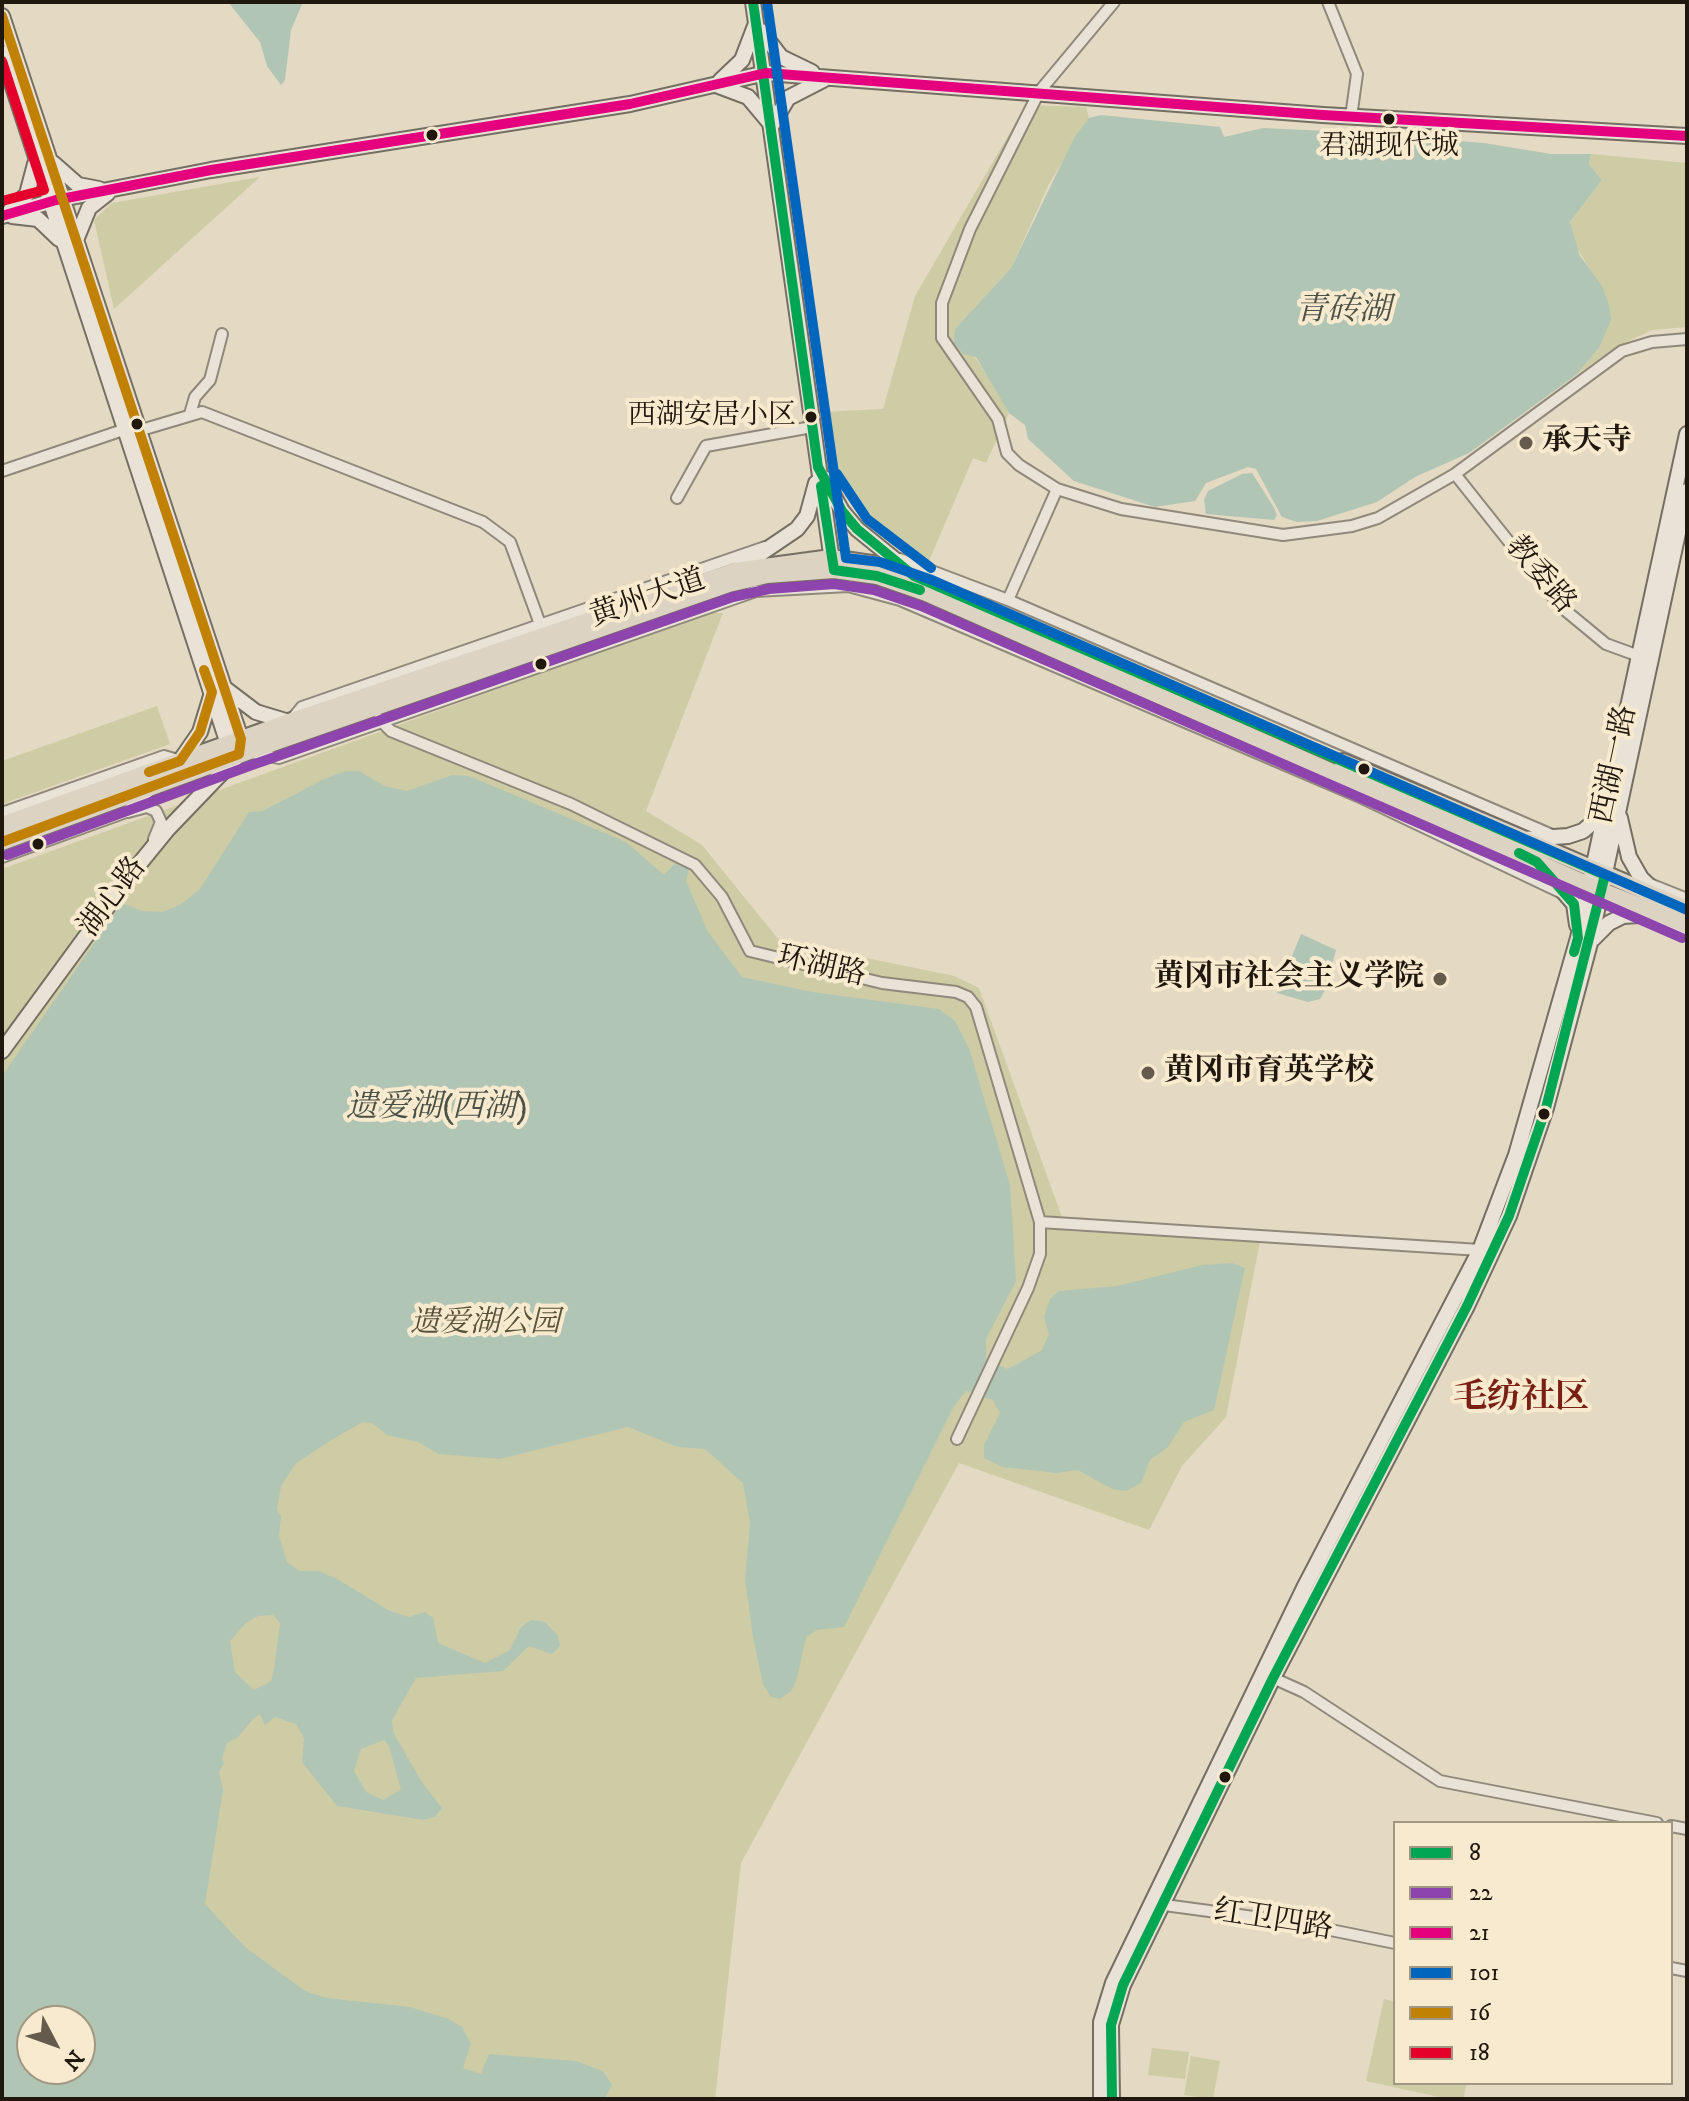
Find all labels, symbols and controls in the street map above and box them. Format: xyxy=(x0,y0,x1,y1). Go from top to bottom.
marker: 君湖现代城 xyxy=(1381,111,1397,127)
unlabelled marker xyxy=(424,127,440,143)
place label: 君湖现代城 xyxy=(1319,131,1459,165)
water label: 青砖湖 xyxy=(1295,293,1391,331)
place label: 西湖安居小区 xyxy=(628,400,796,434)
marker: 西湖安居小区 xyxy=(803,409,819,425)
unlabelled marker xyxy=(129,416,145,432)
place label: 承天寺 xyxy=(1542,425,1632,461)
marker: 承天寺 xyxy=(1517,434,1535,452)
street label: 教委路 xyxy=(1496,530,1582,622)
street label: 黄州大道 xyxy=(585,563,711,637)
unlabelled marker xyxy=(533,656,549,672)
street label: 西湖一路 xyxy=(1586,703,1646,827)
unlabelled marker xyxy=(1356,761,1372,777)
unlabelled marker xyxy=(30,836,46,852)
street label: 湖心路 xyxy=(73,851,155,945)
street label: 环湖路 xyxy=(773,940,869,996)
place label: 黄冈市社会主义学院 xyxy=(1154,961,1424,997)
marker: 黄冈市社会主义学院 xyxy=(1431,970,1449,988)
place label: 黄冈市育英学校 xyxy=(1164,1055,1374,1091)
marker: 黄冈市育英学校 xyxy=(1139,1064,1157,1082)
water label: 遗爱湖(西湖) xyxy=(346,1090,526,1128)
unlabelled marker xyxy=(1536,1106,1552,1122)
park label: 遗爱湖公园 xyxy=(410,1307,560,1343)
district label: 毛纺社区 xyxy=(1453,1380,1589,1420)
unlabelled marker xyxy=(1217,1769,1233,1785)
legend xyxy=(1393,1821,1673,2085)
text: 8 xyxy=(1469,1838,1481,1868)
text: 22 xyxy=(1469,1878,1493,1908)
street label: 红卫四路 xyxy=(1211,1895,1335,1949)
text: 21 xyxy=(1469,1918,1490,1948)
text: 101 xyxy=(1469,1958,1499,1988)
text: 16 xyxy=(1469,1998,1490,2028)
north arrow xyxy=(16,2005,96,2085)
text: 18 xyxy=(1469,2038,1490,2068)
text: N xyxy=(57,2044,89,2075)

